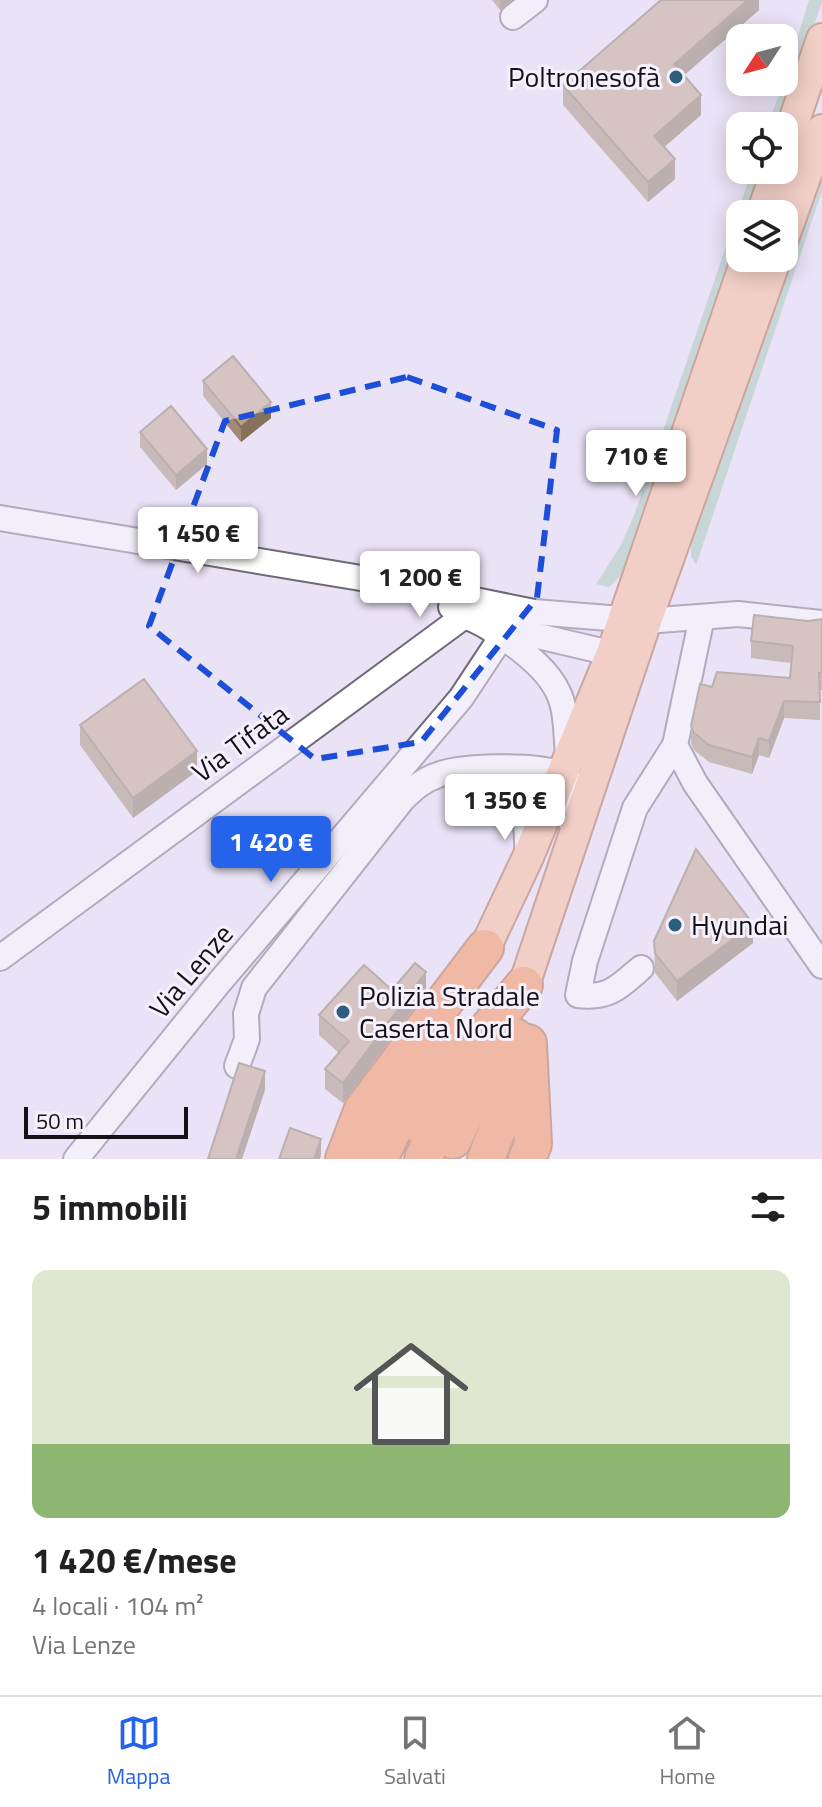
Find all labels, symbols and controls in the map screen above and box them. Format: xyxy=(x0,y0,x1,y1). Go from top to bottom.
north arrow xyxy=(726,24,798,96)
map controls xyxy=(726,24,798,272)
place label: Poltronesofà xyxy=(508,55,660,98)
marker: Poltronesofà xyxy=(667,68,685,86)
button: locate xyxy=(726,112,798,184)
button: layers xyxy=(726,200,798,272)
pin: 710 € xyxy=(580,430,692,498)
text: 710 € xyxy=(604,436,668,475)
pin: 1 450 € xyxy=(124,507,272,575)
text: 1 450 € xyxy=(156,513,240,552)
pin: 1 200 € xyxy=(346,551,494,619)
text: 1 200 € xyxy=(378,557,462,596)
street label: Via Tifata xyxy=(182,693,297,793)
pin: 1 350 € xyxy=(431,774,579,842)
text: 1 350 € xyxy=(463,780,547,819)
pin: 1 420 € xyxy=(197,816,345,884)
text: 1 420 € xyxy=(229,822,313,861)
place label: Hyundai xyxy=(691,903,788,946)
street label: Via Lenze xyxy=(138,914,243,1027)
marker: Hyundai xyxy=(666,916,684,934)
place label: Polizia Stradale Caserta Nord xyxy=(359,974,540,1049)
marker: Polizia Stradale Caserta Nord xyxy=(334,1003,352,1021)
scale bar xyxy=(24,1103,188,1139)
text: 50 m xyxy=(36,1104,84,1138)
text: 5 immobili xyxy=(32,1181,188,1233)
icon: filters xyxy=(746,1185,790,1229)
icon: home xyxy=(339,1322,483,1466)
text: 1 420 €/mese xyxy=(32,1534,237,1586)
text: 4 locali · 104 m² xyxy=(32,1586,204,1625)
text: Via Lenze xyxy=(32,1625,136,1664)
tab: Mappa xyxy=(107,1711,170,1793)
tab: Salvati xyxy=(384,1711,446,1793)
tab: Home xyxy=(659,1711,715,1793)

